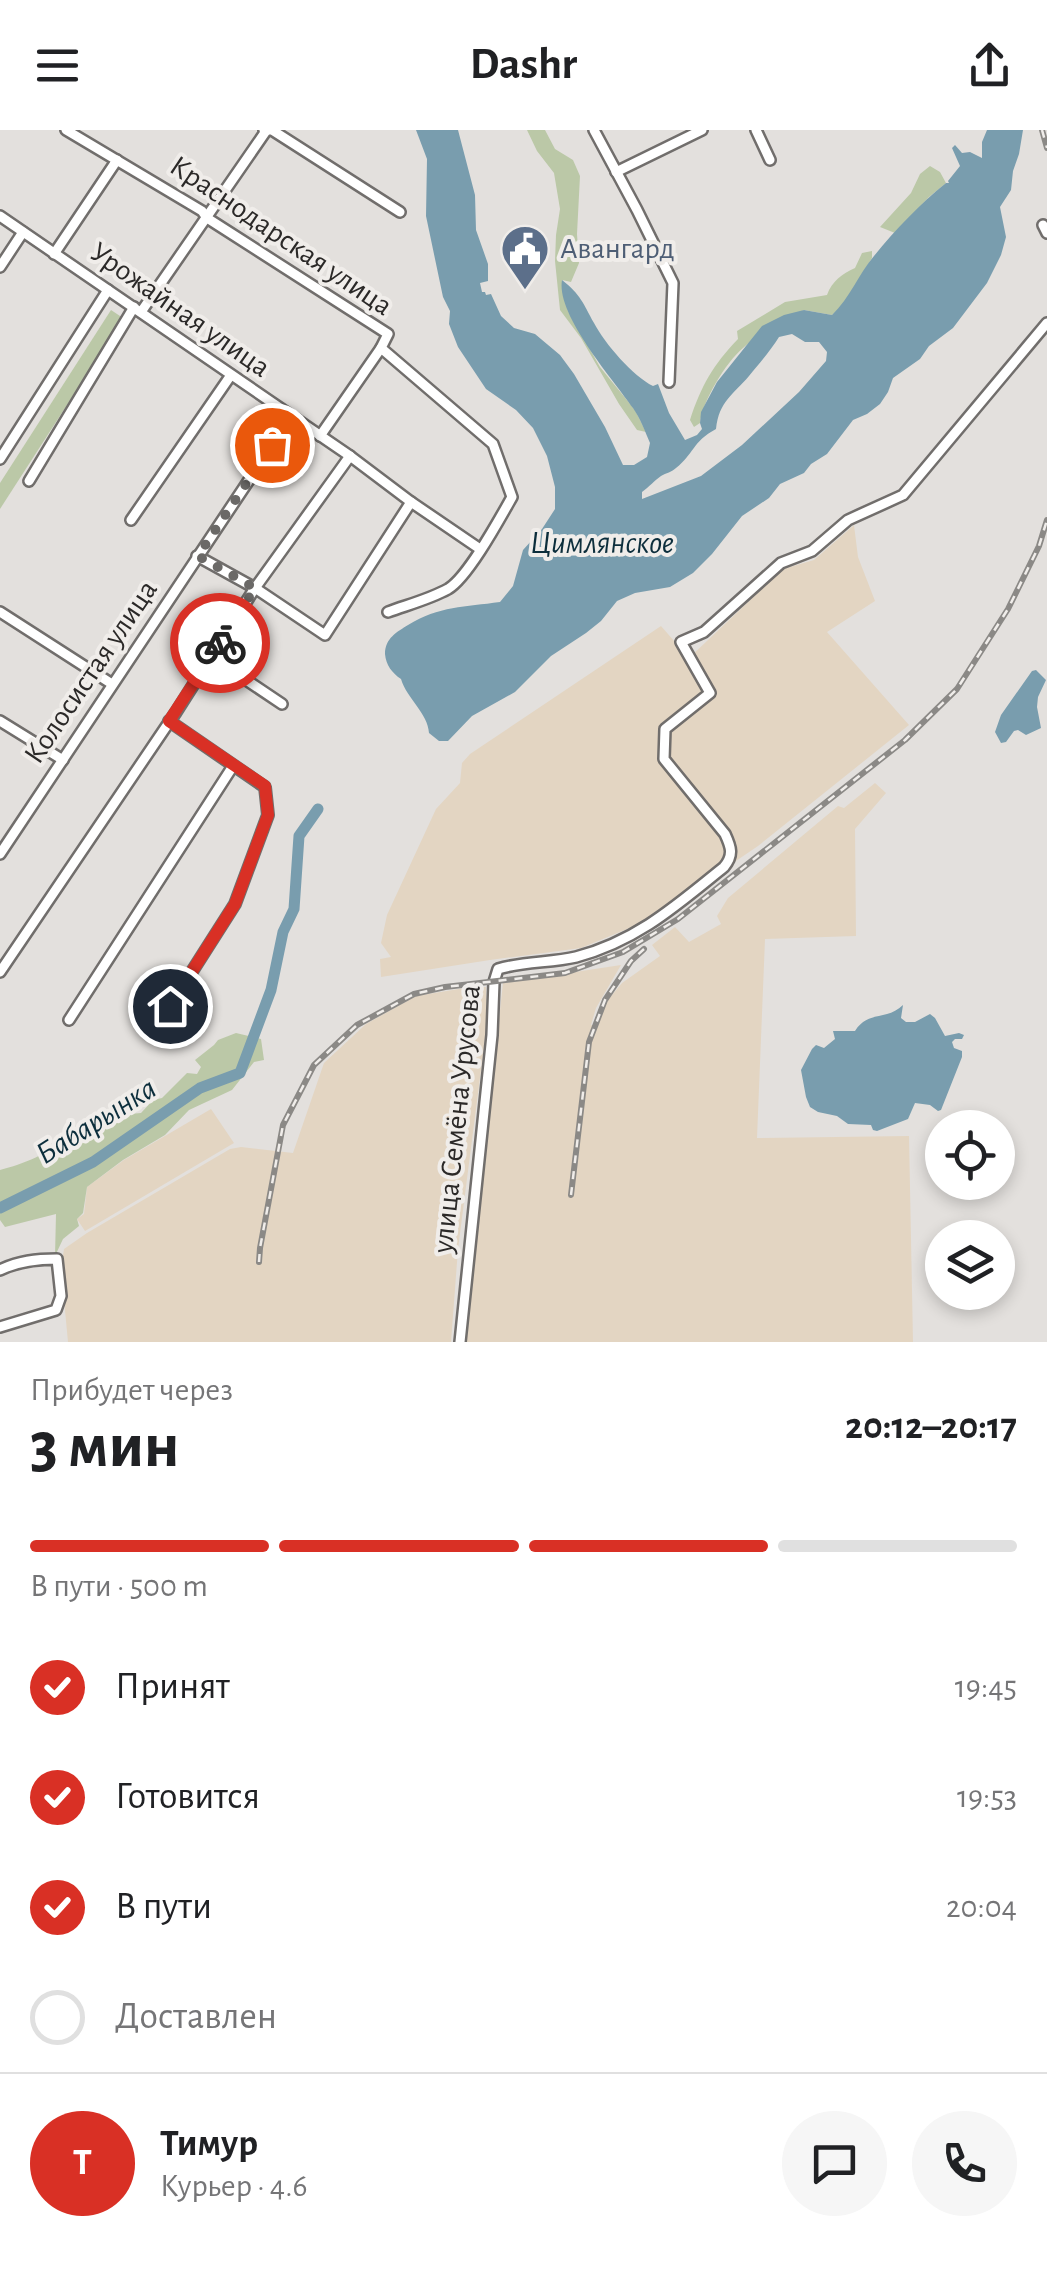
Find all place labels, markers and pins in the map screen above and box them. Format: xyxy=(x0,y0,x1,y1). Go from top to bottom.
public building icon: Авангард xyxy=(499,223,551,291)
place label: Авангард xyxy=(560,234,675,264)
pin xyxy=(230,403,315,488)
pin xyxy=(128,964,213,1049)

